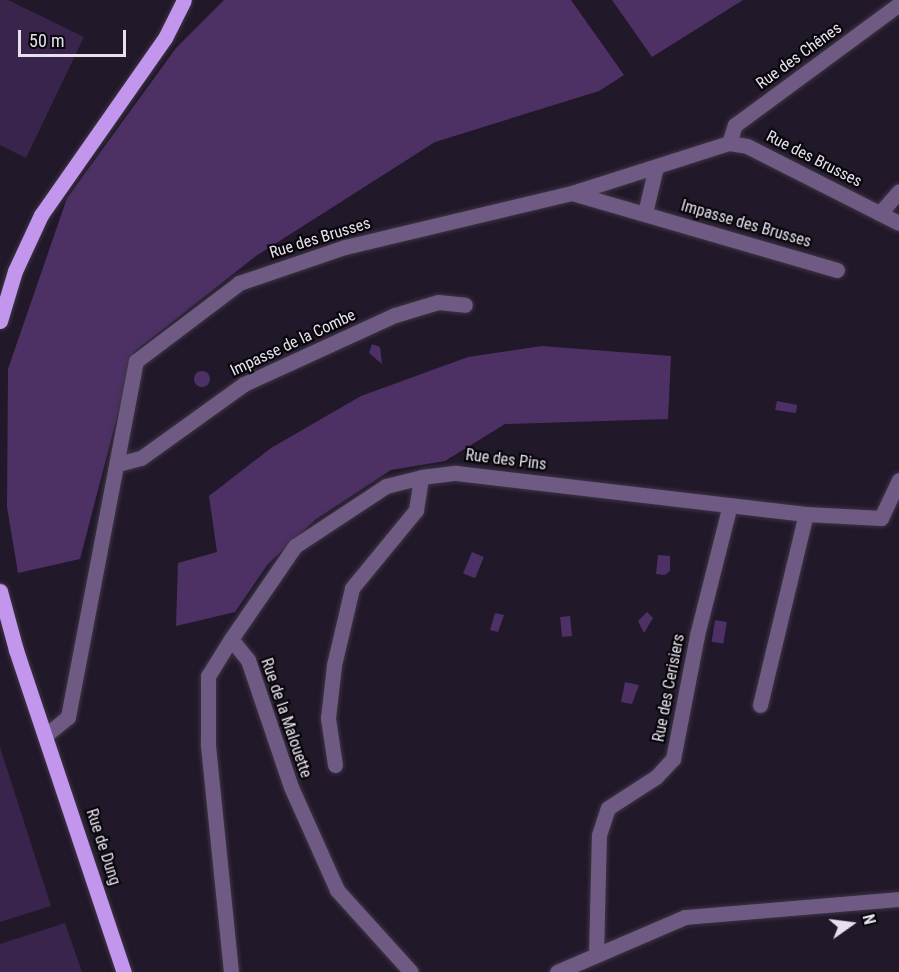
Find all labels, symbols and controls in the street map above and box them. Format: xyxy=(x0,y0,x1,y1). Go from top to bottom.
scale bar xyxy=(21,18,129,56)
street label: Rue des Chênes xyxy=(753,19,845,93)
text: 50 m xyxy=(29,30,64,51)
street label: Rue des Brusses xyxy=(763,127,865,191)
street label: Impasse des Brusses xyxy=(679,196,813,252)
street label: Rue des Brusses xyxy=(267,214,373,262)
street label: Impasse de la Combe xyxy=(227,306,359,380)
street label: Rue des Pins xyxy=(464,446,548,474)
street label: Rue des Cerisiers xyxy=(649,632,689,744)
street label: Rue de la Malouette xyxy=(257,656,315,780)
street label: Rue de Dung xyxy=(82,806,124,888)
north arrow xyxy=(821,894,881,954)
text: N xyxy=(859,912,879,927)

